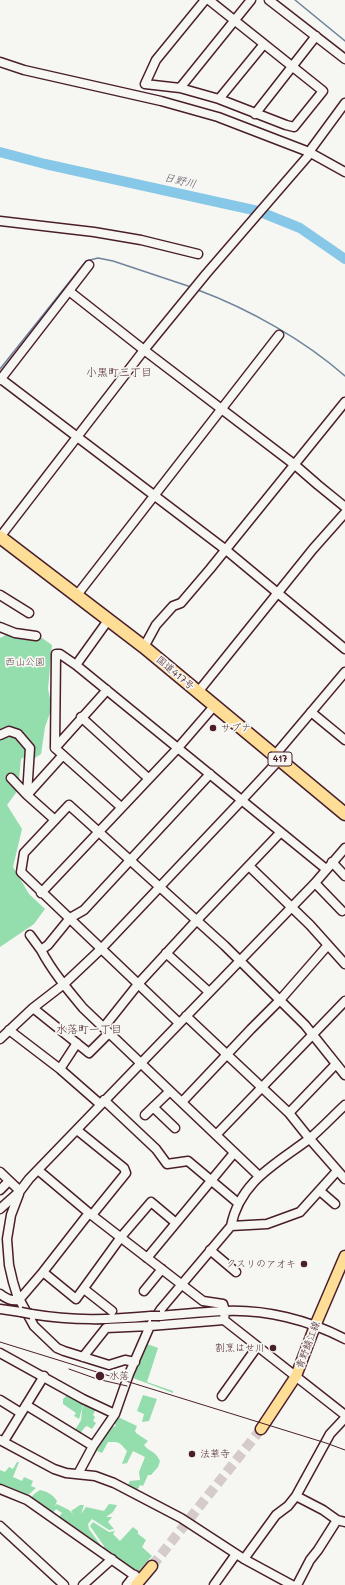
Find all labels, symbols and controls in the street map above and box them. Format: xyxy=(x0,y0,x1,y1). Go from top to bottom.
water label: 日野川 xyxy=(162,171,198,191)
district label: 小黒町三丁目 xyxy=(86,366,152,380)
street label: 国道417号 xyxy=(154,654,196,692)
park label: 西山公園 xyxy=(5,656,45,668)
place label: サプナ xyxy=(221,722,251,734)
marker: サプナ xyxy=(208,723,218,733)
road number: 417 xyxy=(268,752,292,766)
district label: 水落町一丁目 xyxy=(56,1023,122,1037)
place label: クスリのアオキ xyxy=(226,1258,296,1270)
marker: クスリのアオキ xyxy=(299,1259,309,1269)
street label: 青野鯖江線 xyxy=(293,1320,323,1370)
place label: 割烹はせ川 xyxy=(215,1342,265,1354)
marker: 割烹はせ川 xyxy=(268,1343,278,1353)
marker: 水落 xyxy=(94,1370,106,1382)
place label: 水落 xyxy=(109,1370,129,1382)
place label: 法華寺 xyxy=(200,1448,230,1460)
marker: 法華寺 xyxy=(187,1449,197,1459)

